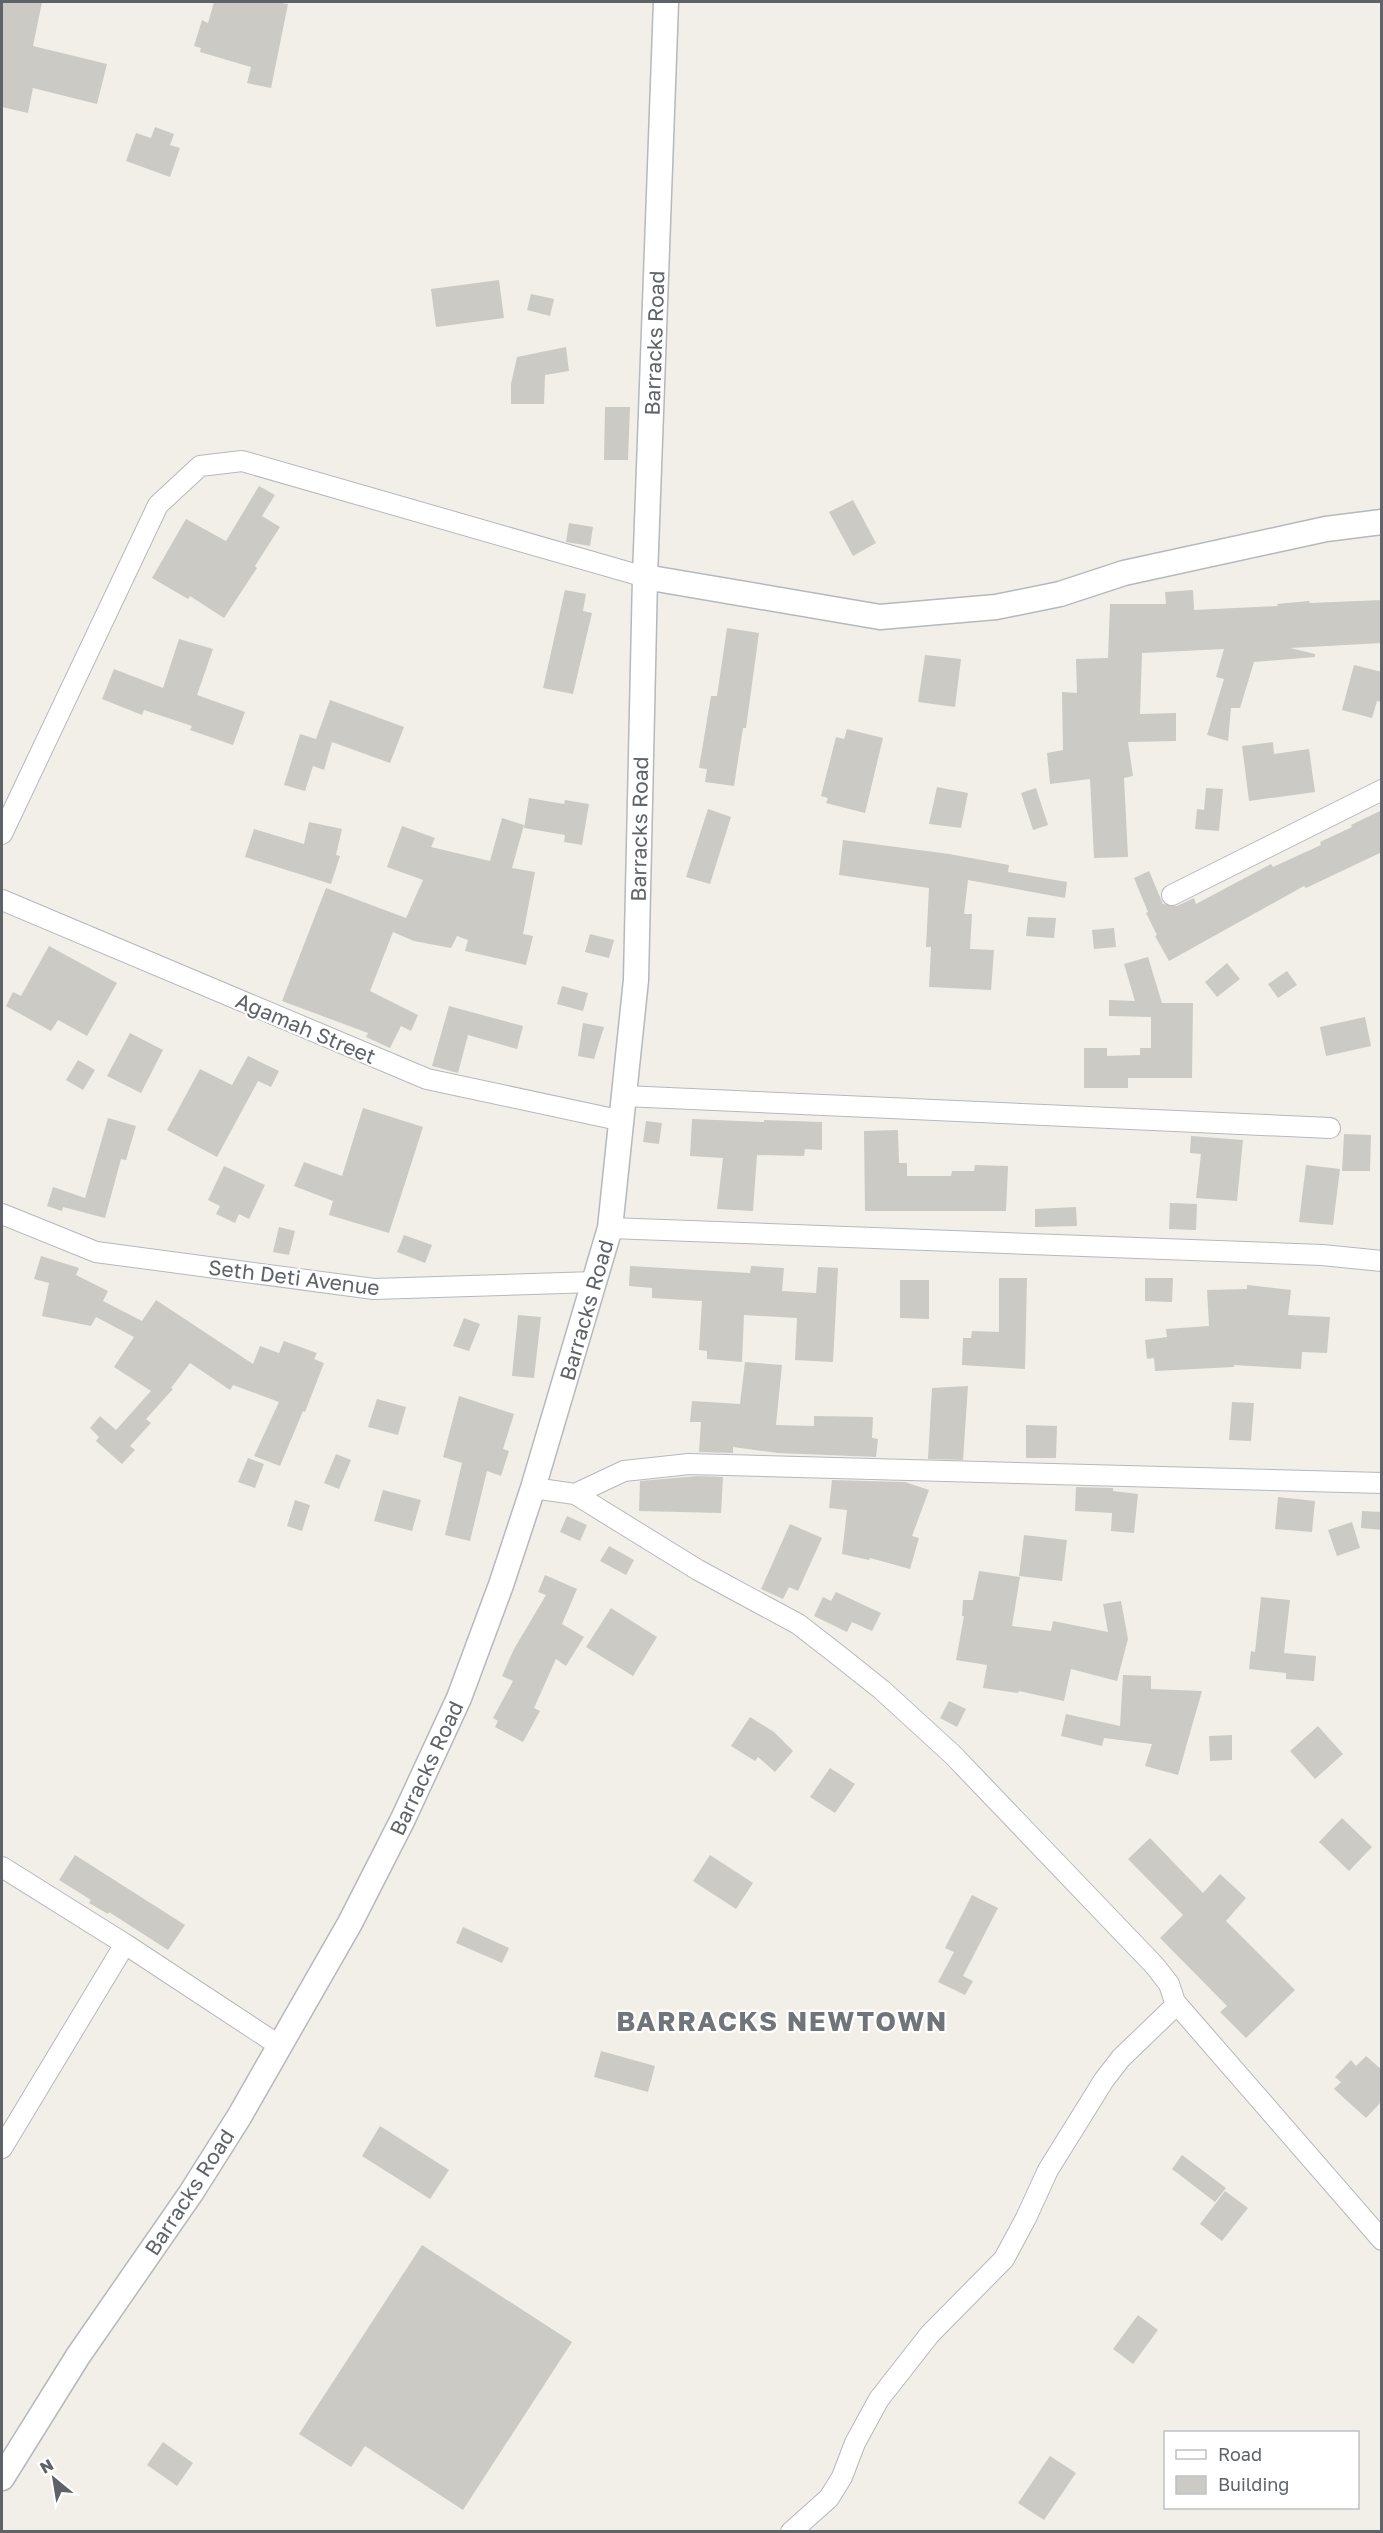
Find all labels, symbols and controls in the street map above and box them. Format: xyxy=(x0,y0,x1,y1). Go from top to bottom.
street label: Barracks Road xyxy=(638,270,670,416)
street label: Barracks Road xyxy=(625,756,653,902)
street label: Agamah Street xyxy=(232,987,380,1069)
street label: Barracks Road xyxy=(554,1237,618,1383)
street label: Seth Deti Avenue xyxy=(207,1254,381,1300)
street label: Barracks Road xyxy=(384,1697,468,1839)
district label: BARRACKS NEWTOWN xyxy=(616,2005,948,2037)
street label: Barracks Road xyxy=(139,2124,239,2260)
legend xyxy=(1164,2431,1359,2509)
text: Road xyxy=(1218,2443,1262,2465)
north arrow xyxy=(24,2449,84,2509)
text: N xyxy=(36,2454,57,2478)
text: Building xyxy=(1218,2473,1289,2495)

